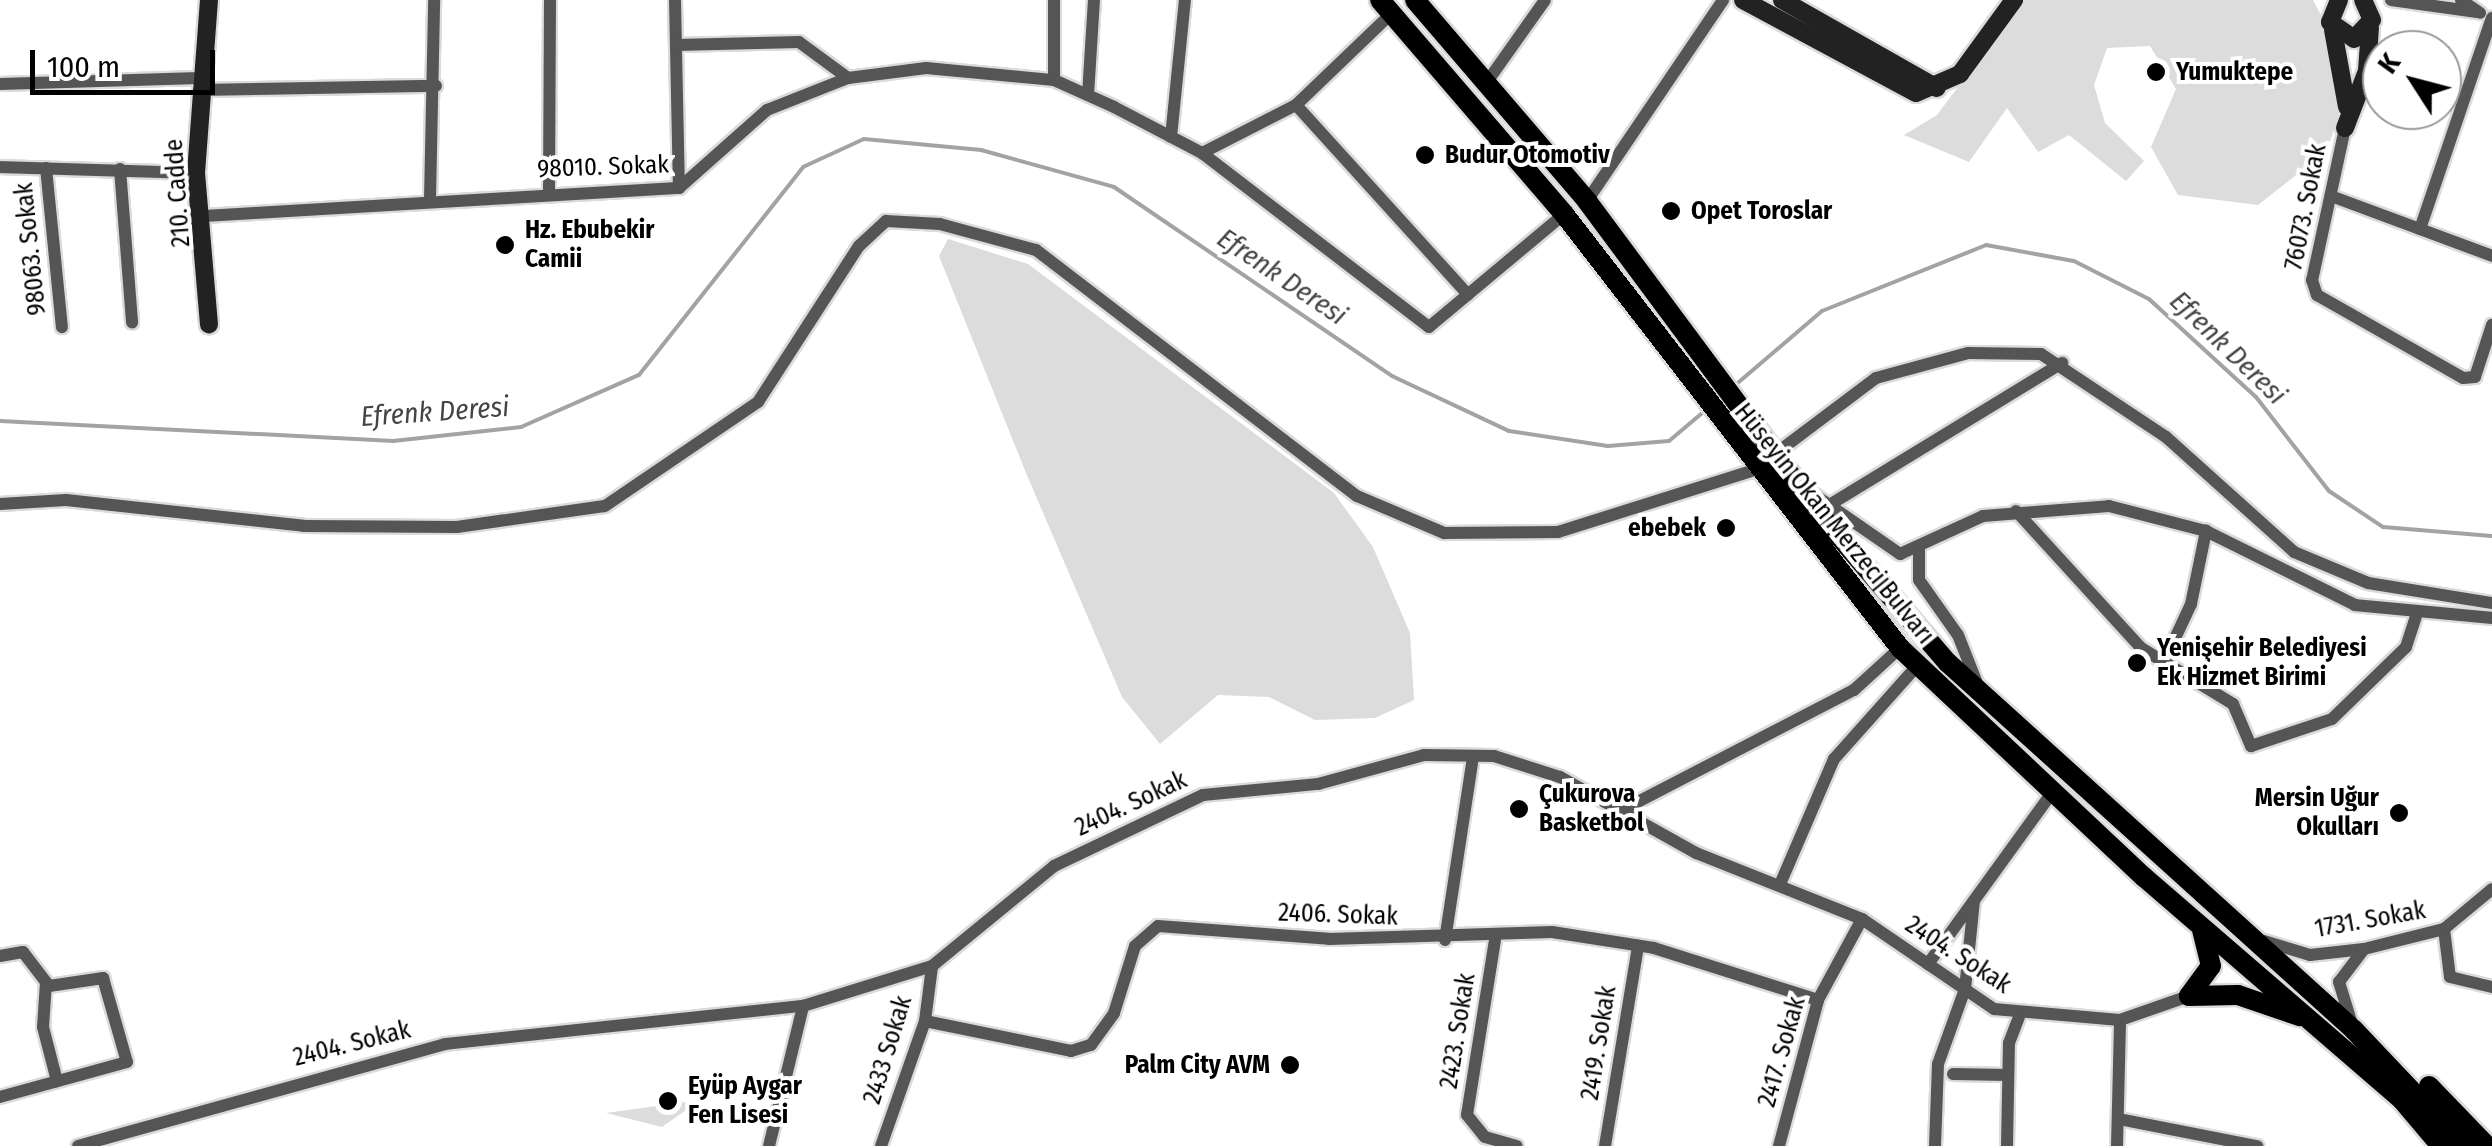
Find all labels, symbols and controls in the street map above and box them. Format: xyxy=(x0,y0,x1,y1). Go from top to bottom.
scale bar xyxy=(35,30,220,92)
north arrow xyxy=(2362,30,2462,130)
text: K xyxy=(2371,47,2407,80)
text: 100 m xyxy=(47,49,120,85)
place label: Yumuktepe xyxy=(2176,57,2293,87)
marker: Yumuktepe xyxy=(2145,61,2167,83)
street label: 210. Cadde xyxy=(159,138,197,248)
place label: Budur Otomotiv xyxy=(1445,140,1610,170)
street label: 76073. Sokak xyxy=(2279,141,2333,273)
marker: Budur Otomotiv xyxy=(1414,144,1436,166)
street label: 98010. Sokak xyxy=(537,150,669,184)
street label: 98063. Sokak xyxy=(9,181,53,317)
place label: Opet Toroslar xyxy=(1691,196,1832,226)
marker: Opet Toroslar xyxy=(1660,200,1682,222)
place label: Hz. Ebubekir Camii xyxy=(525,216,654,275)
water label: Efrenk Deresi xyxy=(1211,221,1353,333)
marker: Hz. Ebubekir Camii xyxy=(494,234,516,256)
water label: Efrenk Deresi xyxy=(2163,284,2293,412)
water label: Efrenk Deresi xyxy=(360,390,510,434)
street label: Hüseyin Okan Merzeci Bulvarı xyxy=(1728,398,1940,650)
place label: ebebek xyxy=(1628,513,1706,543)
marker: ebebek xyxy=(1715,517,1737,539)
place label: Yenişehir Belediyesi Ek Hizmet Birimi xyxy=(2157,634,2367,693)
marker: Yenişehir Belediyesi Ek Hizmet Birimi xyxy=(2126,652,2148,674)
street label: 2404. Sokak xyxy=(1070,765,1192,843)
place label: Çukurova Basketbol xyxy=(1539,780,1644,839)
place label: Mersin Uğur Okulları xyxy=(2255,784,2379,843)
marker: Çukurova Basketbol xyxy=(1508,798,1530,820)
marker: Mersin Uğur Okulları xyxy=(2388,802,2410,824)
street label: 1731. Sokak xyxy=(2312,896,2428,944)
street label: 2406. Sokak xyxy=(1278,898,1398,932)
street label: 2404. Sokak xyxy=(1900,910,2016,1000)
street label: 2423. Sokak xyxy=(1434,971,1482,1091)
street label: 2419. Sokak xyxy=(1575,984,1623,1102)
street label: 2433 Sokak xyxy=(857,992,919,1108)
street label: 2417. Sokak xyxy=(1752,994,1812,1110)
street label: 2404. Sokak xyxy=(290,1015,414,1073)
place label: Palm City AVM xyxy=(1125,1050,1270,1080)
marker: Palm City AVM xyxy=(1279,1054,1301,1076)
place label: Eyüp Aygar Fen Lisesi xyxy=(688,1072,802,1131)
marker: Eyüp Aygar Fen Lisesi xyxy=(657,1090,679,1112)

